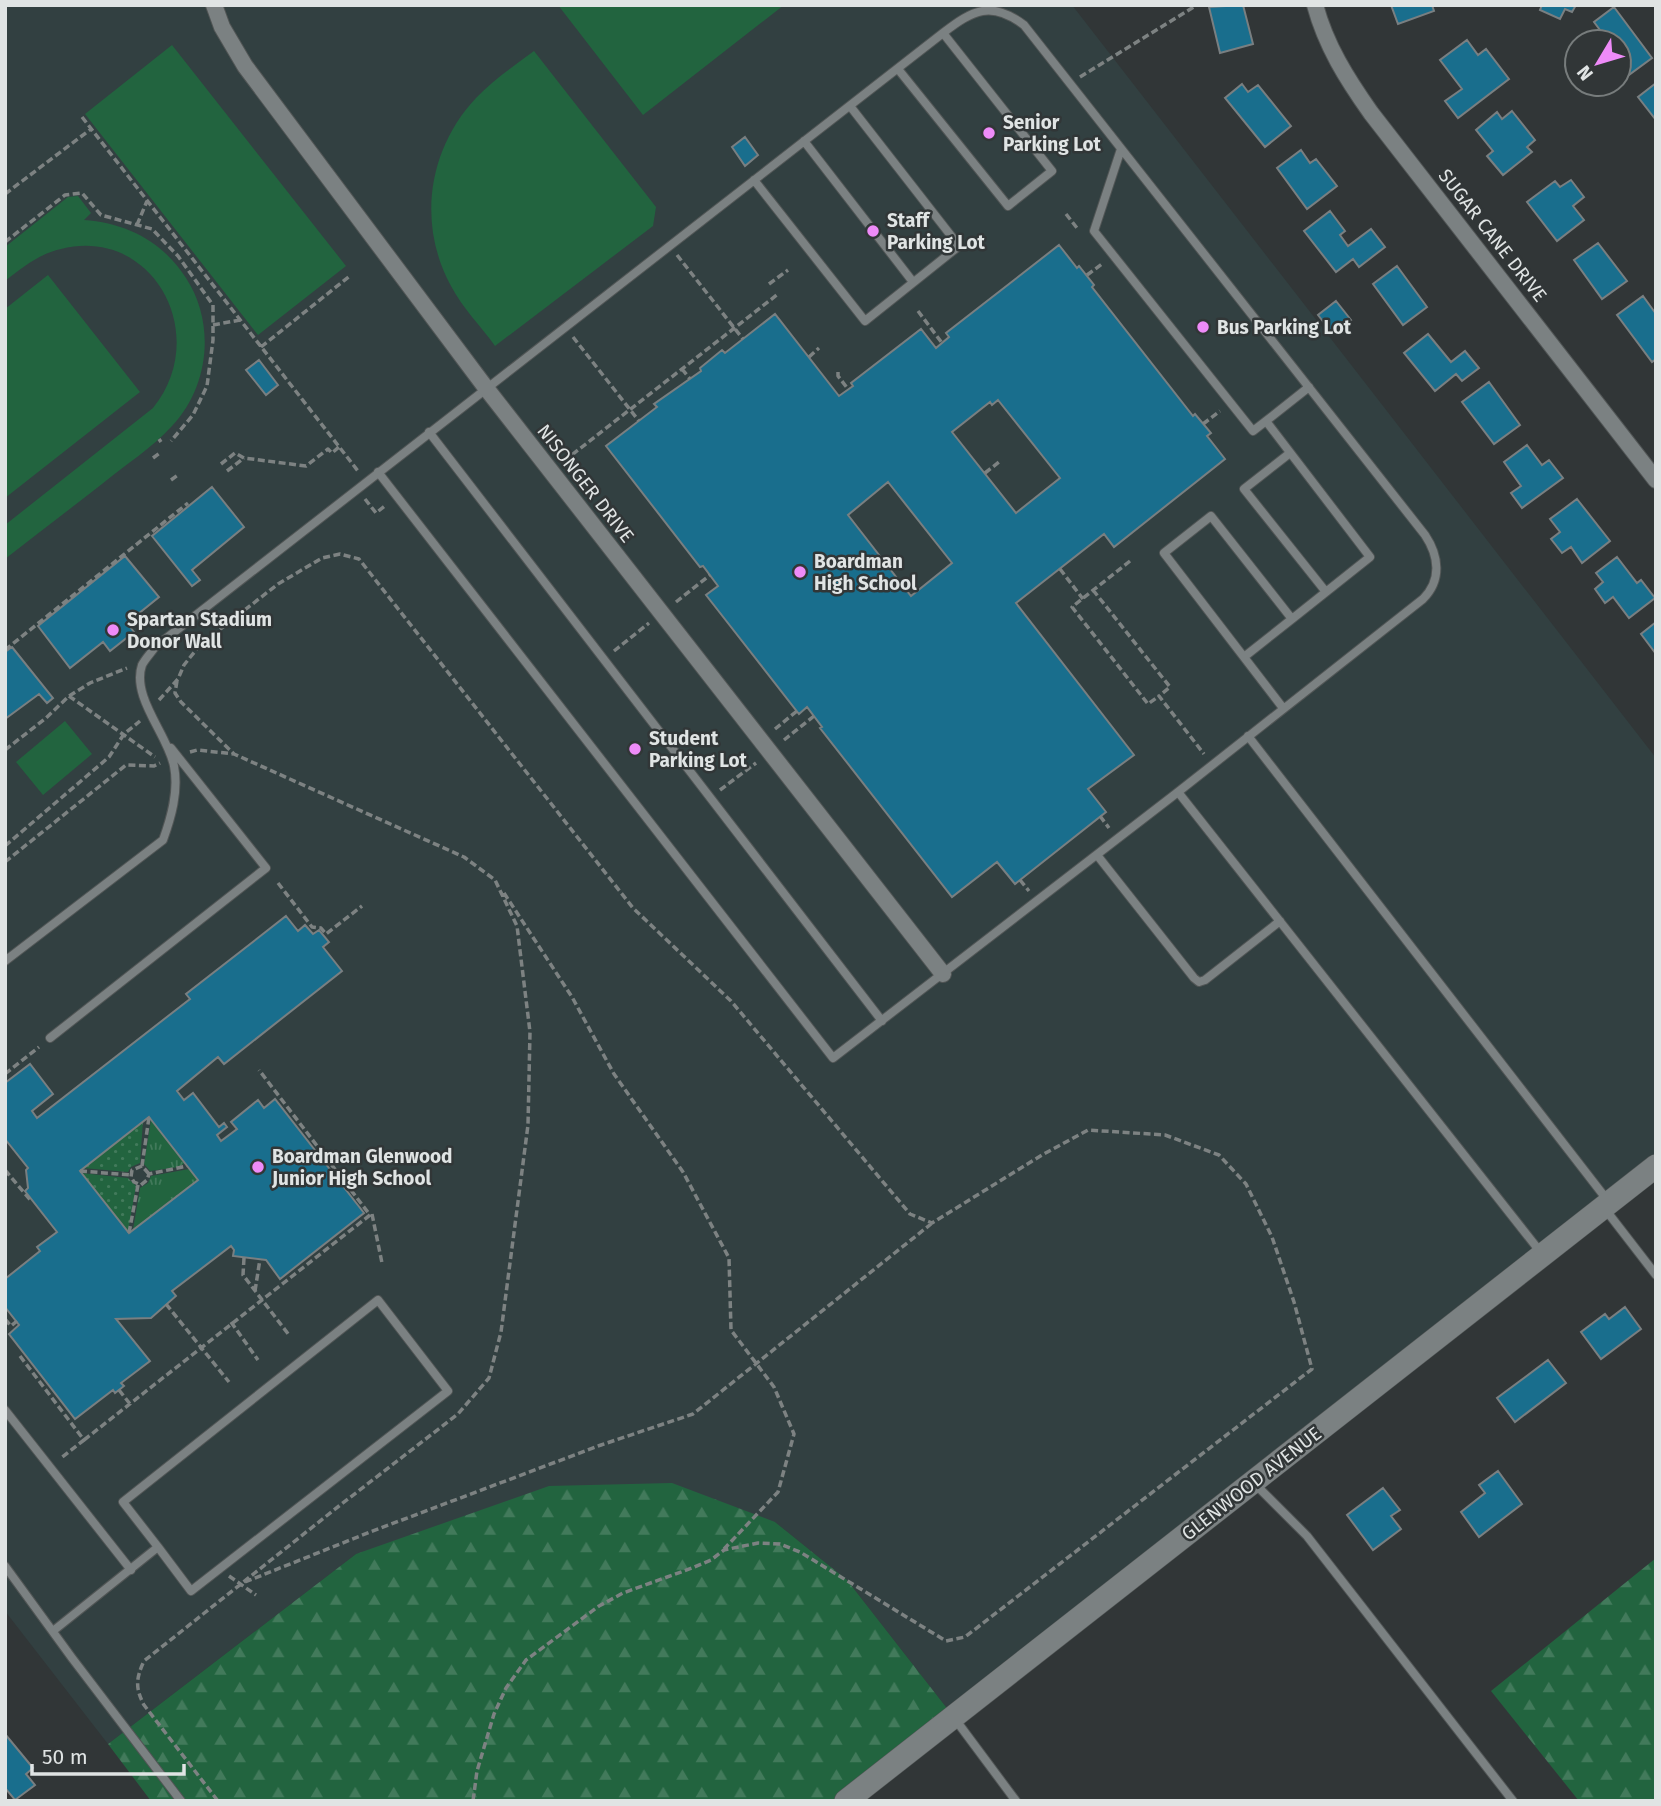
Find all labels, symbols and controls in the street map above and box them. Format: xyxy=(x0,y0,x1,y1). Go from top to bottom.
north arrow xyxy=(1563,28,1633,98)
text: N xyxy=(1572,61,1598,85)
place label: Senior Parking Lot xyxy=(1003,111,1102,156)
marker: Senior Parking Lot xyxy=(981,125,997,141)
street label: SUGAR CANE DRIVE xyxy=(1434,164,1552,306)
place label: Staff Parking Lot xyxy=(887,209,986,254)
marker: Staff Parking Lot xyxy=(865,223,881,239)
place label: Bus Parking Lot xyxy=(1217,316,1352,339)
marker: Bus Parking Lot xyxy=(1195,319,1211,335)
street label: NISONGER DRIVE xyxy=(532,420,639,547)
place label: Boardman High School xyxy=(814,550,917,595)
marker: Boardman High School xyxy=(792,564,808,580)
place label: Spartan Stadium Donor Wall xyxy=(127,608,272,653)
marker: Spartan Stadium Donor Wall xyxy=(105,622,121,638)
place label: Student Parking Lot xyxy=(649,727,748,772)
marker: Student Parking Lot xyxy=(627,741,643,757)
place label: Boardman Glenwood Junior High School xyxy=(271,1145,453,1190)
marker: Boardman Glenwood Junior High School xyxy=(250,1159,266,1175)
street label: GLENWOOD AVENUE xyxy=(1177,1422,1326,1545)
scale bar xyxy=(32,1732,184,1776)
text: 50 m xyxy=(42,1744,88,1770)

